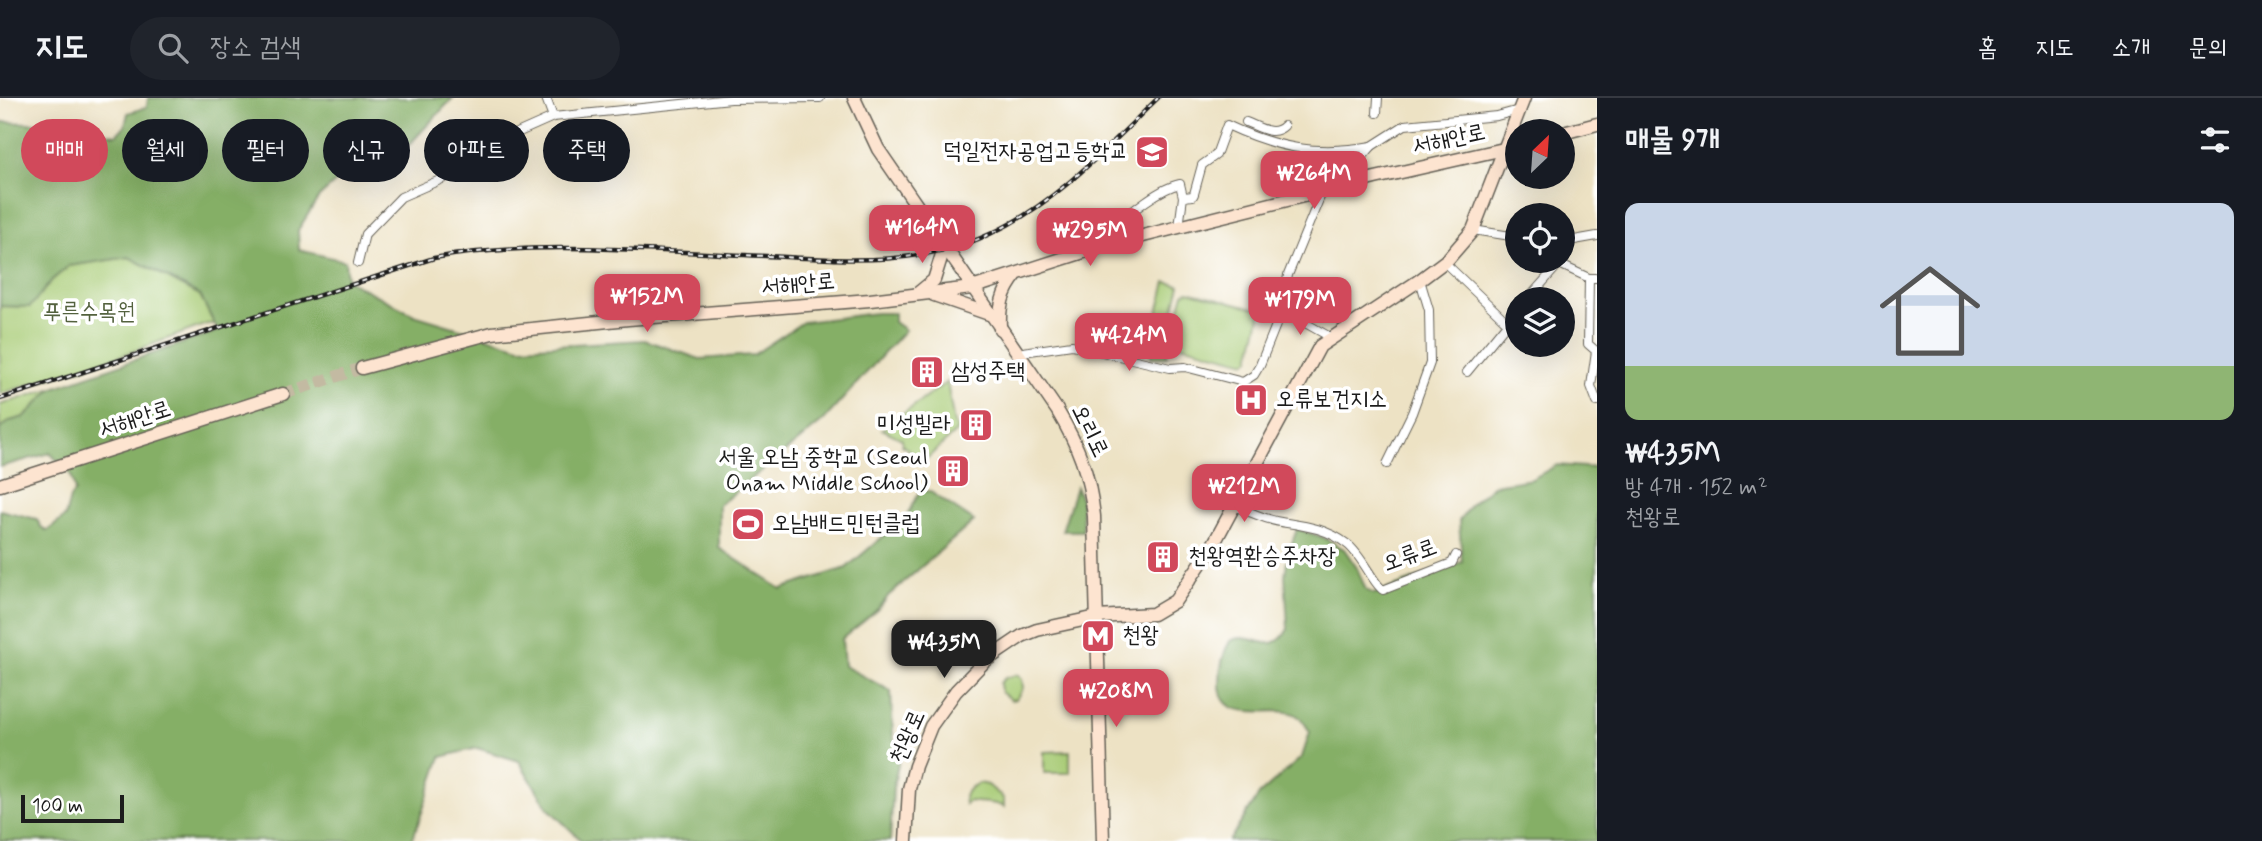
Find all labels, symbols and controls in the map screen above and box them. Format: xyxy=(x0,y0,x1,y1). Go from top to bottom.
search box xyxy=(130,17,620,80)
text: 지도 xyxy=(35,26,88,70)
icon: search xyxy=(154,29,192,67)
text: 장소 검색 xyxy=(210,31,301,65)
text: 홈 xyxy=(1978,33,1997,64)
text: 지도 xyxy=(2035,33,2074,64)
text: 소개 xyxy=(2112,33,2150,64)
text: 문의 xyxy=(2188,33,2227,64)
street label: 서해안로 xyxy=(1410,118,1488,162)
chip: 매매 xyxy=(21,119,108,182)
chip: 월세 xyxy=(122,119,208,182)
chip: 필터 xyxy=(222,119,309,182)
chip: 신규 xyxy=(323,119,410,182)
chip: 아파트 xyxy=(424,119,529,182)
chip: 주택 xyxy=(543,119,630,182)
north arrow xyxy=(1505,119,1575,189)
map controls xyxy=(1505,119,1575,357)
text: 매물 9개 xyxy=(1625,121,1720,160)
icon: filters xyxy=(2196,121,2234,159)
school or university icon: 덕일전자공업고등학교 xyxy=(1133,133,1171,171)
place label: 덕일전자공업고등학교 xyxy=(943,137,1128,167)
pin: ₩264M xyxy=(1265,152,1363,211)
text: ₩264M xyxy=(1277,159,1351,189)
button: locate xyxy=(1505,203,1575,273)
pin: ₩164M xyxy=(873,206,971,265)
pin: ₩295M xyxy=(1041,208,1139,268)
text: ₩164M xyxy=(885,213,959,243)
text: ₩295M xyxy=(1052,216,1128,246)
icon: home xyxy=(1867,248,1993,374)
street label: 서해안로 xyxy=(760,267,836,303)
pin: ₩152M xyxy=(598,274,696,334)
pin: ₩179M xyxy=(1251,278,1349,337)
text: ₩152M xyxy=(610,282,684,312)
text: ₩179M xyxy=(1264,285,1336,315)
button: layers xyxy=(1505,287,1575,357)
park label: 푸른수목원 xyxy=(43,298,135,328)
pin: ₩424M xyxy=(1080,314,1178,373)
text: ₩424M xyxy=(1091,321,1167,351)
building icon: 삼성주택 xyxy=(908,353,946,391)
place label: 삼성주택 xyxy=(951,357,1025,387)
hospital icon: 오류보건지소 xyxy=(1232,381,1270,419)
place label: 오류보건지소 xyxy=(1276,385,1387,415)
street label: 서해안로 xyxy=(95,394,175,446)
street label: 오리로 xyxy=(1063,399,1115,463)
building icon: 미성빌라 xyxy=(957,406,995,444)
place label: 미성빌라 xyxy=(877,410,951,440)
text: ₩435M xyxy=(1625,434,1720,473)
place label: 서울 오남 중학교 (Seoul Onam Middle School) xyxy=(718,443,928,499)
building icon: 서울 오남 중학교 (Seoul Onam Middle School) xyxy=(934,452,972,490)
pin: ₩212M xyxy=(1195,464,1293,524)
text: ₩212M xyxy=(1208,472,1280,502)
text: 방 4개 · 152 m² xyxy=(1625,473,1768,503)
text: 천왕로 xyxy=(1625,503,1681,533)
sports icon: 오남배드민턴클럽 xyxy=(729,505,767,543)
place label: 오남배드민턴클럽 xyxy=(772,509,920,539)
street label: 오류로 xyxy=(1379,532,1441,580)
building icon: 천왕역환승주차장 xyxy=(1144,538,1182,576)
place label: 천왕역환승주차장 xyxy=(1188,542,1336,572)
metro station icon: 천왕 xyxy=(1079,617,1117,655)
pin: ₩435M xyxy=(895,620,993,680)
place label: 천왕 xyxy=(1122,621,1159,651)
text: ₩435M xyxy=(907,628,981,658)
pin: ₩208M xyxy=(1067,670,1165,729)
text: ₩208M xyxy=(1079,677,1153,707)
street label: 천왕로 xyxy=(883,706,933,768)
scale bar xyxy=(21,792,124,824)
text: 100 m xyxy=(32,794,83,819)

